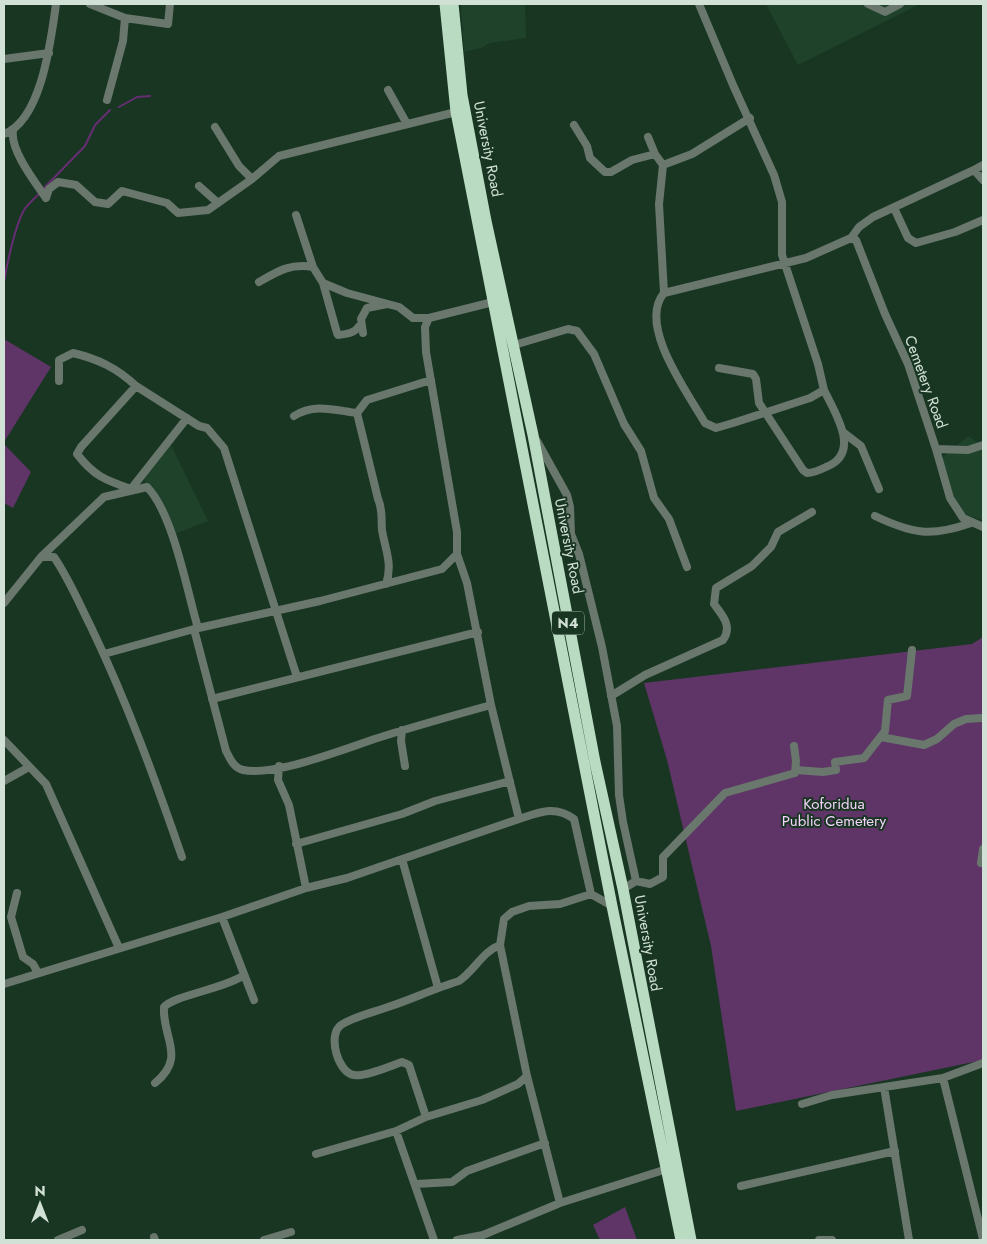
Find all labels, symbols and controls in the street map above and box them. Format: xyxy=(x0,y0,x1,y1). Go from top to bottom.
street label: University Road xyxy=(468,99,508,199)
street label: Cemetery Road xyxy=(899,332,953,432)
street label: University Road xyxy=(549,496,589,596)
road number: N4 xyxy=(552,612,584,634)
park label: Koforidua Public Cemetery xyxy=(782,793,887,832)
street label: University Road xyxy=(629,893,667,993)
north arrow xyxy=(15,1179,65,1229)
text: N xyxy=(34,1181,46,1201)

